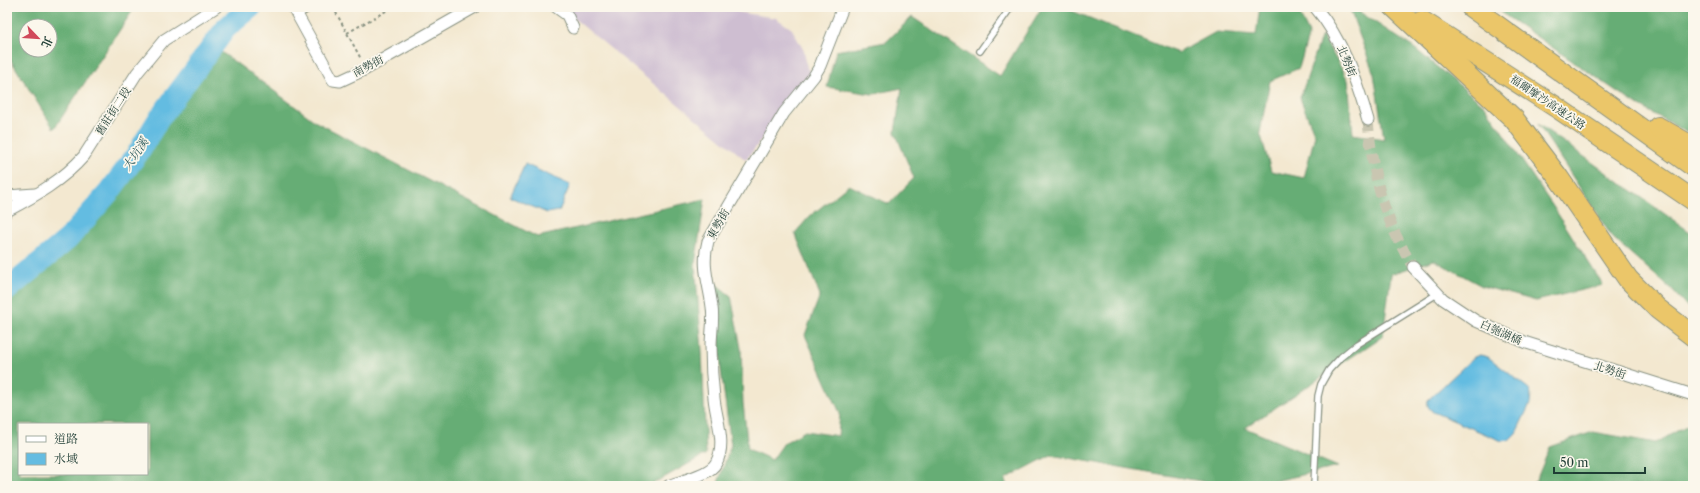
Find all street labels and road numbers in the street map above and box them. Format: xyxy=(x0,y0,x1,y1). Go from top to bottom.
street label: 北勢街 xyxy=(1334,43,1360,79)
street label: 南勢街 xyxy=(350,52,386,80)
street label: 福爾摩沙高速公路 xyxy=(1508,72,1588,132)
street label: 舊莊街二段 xyxy=(92,84,134,138)
street label: 東勢街 xyxy=(704,206,732,242)
street label: 白匏湖橋 xyxy=(1478,317,1524,347)
street label: 北勢街 xyxy=(1592,358,1628,382)

